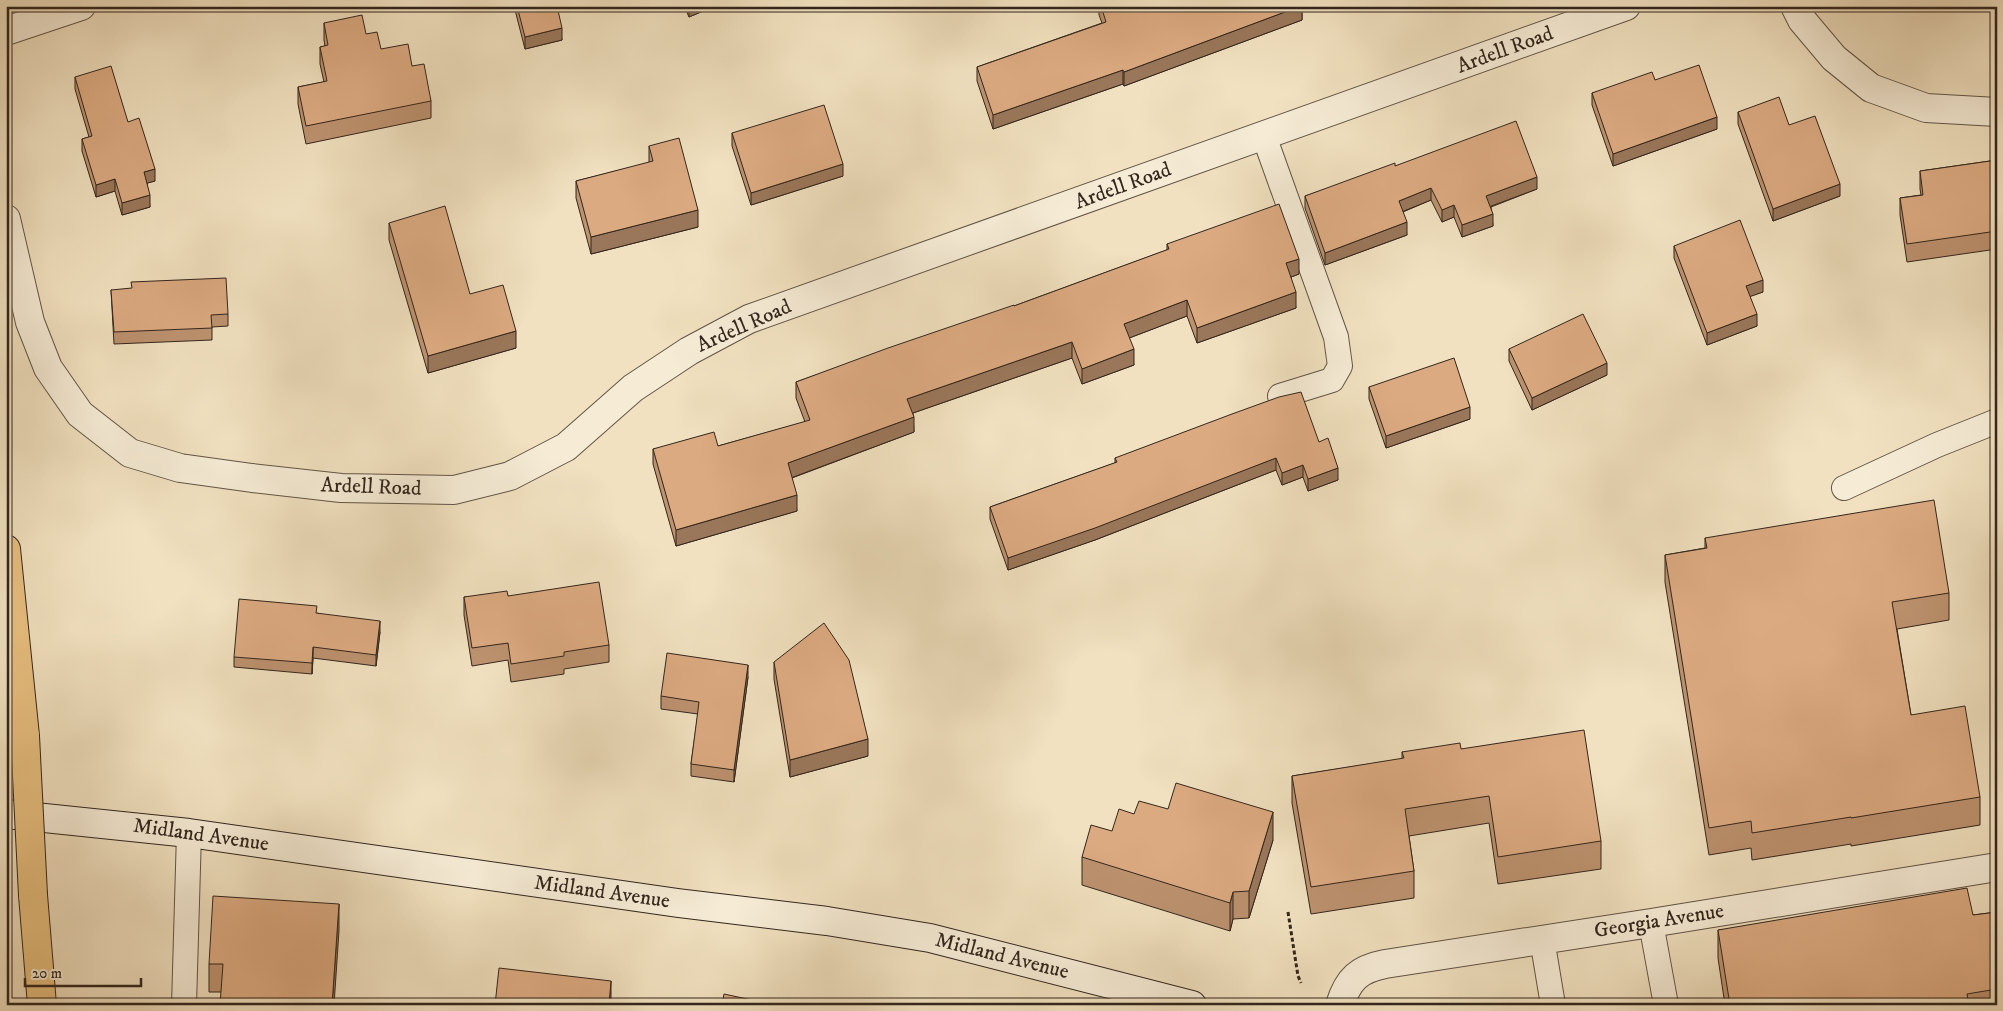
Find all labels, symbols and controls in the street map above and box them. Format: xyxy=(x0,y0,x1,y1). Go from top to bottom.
street label: Ardell Road xyxy=(1453,20,1557,79)
street label: Ardell Road xyxy=(1071,156,1175,215)
street label: Ardell Road xyxy=(693,293,796,358)
street label: Ardell Road xyxy=(320,472,422,502)
street label: Midland Avenue xyxy=(131,813,271,857)
street label: Midland Avenue xyxy=(532,870,672,914)
street label: Georgia Avenue xyxy=(1592,898,1726,944)
street label: Midland Avenue xyxy=(933,927,1072,985)
scale bar xyxy=(25,956,141,988)
text: 20 m xyxy=(32,964,62,983)

